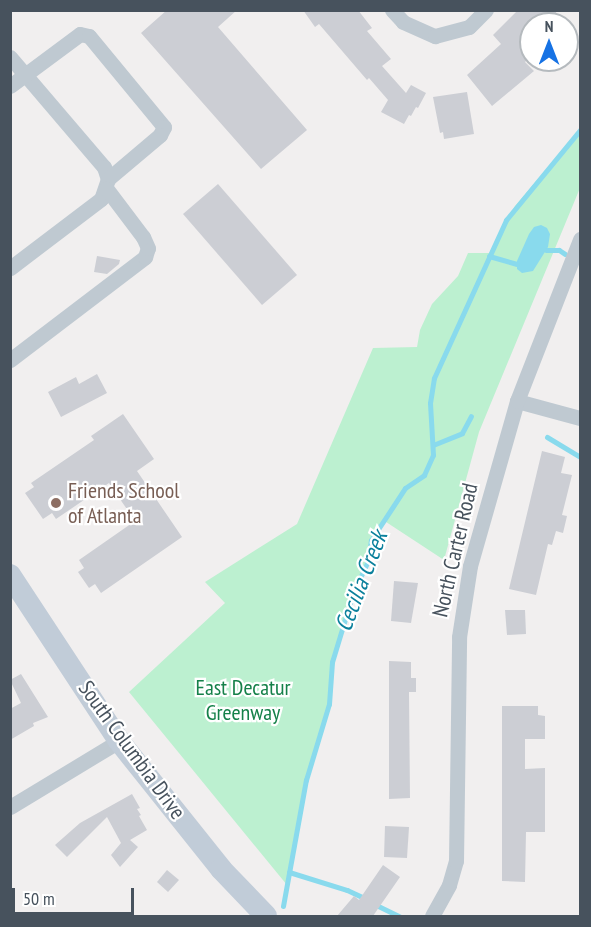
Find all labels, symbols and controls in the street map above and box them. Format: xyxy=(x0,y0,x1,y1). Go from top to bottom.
north arrow xyxy=(519,12,579,72)
text: N xyxy=(545,16,553,36)
place label: Friends School of Atlanta xyxy=(68,477,179,528)
street label: North Carter Road xyxy=(427,480,483,620)
marker: Friends School of Atlanta xyxy=(49,496,63,510)
water label: Cecilia Creek xyxy=(329,527,393,635)
park label: East Decatur Greenway xyxy=(195,674,291,726)
street label: South Columbia Drive xyxy=(73,676,191,824)
scale bar xyxy=(15,876,136,914)
text: 50 m xyxy=(23,887,55,910)

